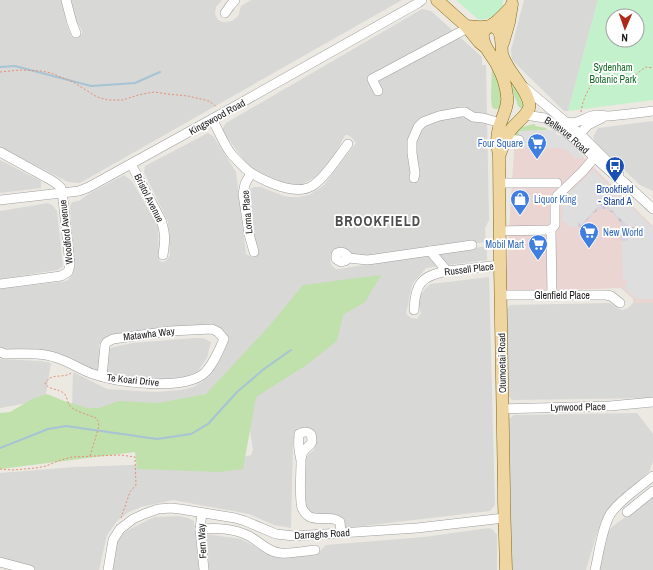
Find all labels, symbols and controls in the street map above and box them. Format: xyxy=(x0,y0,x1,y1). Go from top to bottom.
north arrow xyxy=(605,8,645,48)
text: N xyxy=(621,31,628,45)
park label: Sydenham Botanic Park xyxy=(590,61,637,86)
street label: Kingswood Road xyxy=(187,96,247,138)
street label: Bellevue Road xyxy=(543,113,592,156)
supermarket icon: Four Square xyxy=(526,132,548,160)
place label: Four Square xyxy=(478,137,523,150)
bus stop icon: Brookfield - Stand A xyxy=(604,155,626,183)
street label: Bristol Avenue xyxy=(131,172,167,225)
place label: Brookfield - Stand A xyxy=(597,183,633,208)
shop icon: Liquor King xyxy=(509,188,531,216)
street label: Lorna Place xyxy=(239,189,255,234)
place label: Liquor King xyxy=(534,193,577,206)
street label: Woodford Avenue xyxy=(56,199,76,265)
district label: BROOKFIELD xyxy=(335,212,421,230)
supermarket icon: New World xyxy=(578,221,600,249)
place label: New World xyxy=(603,226,643,239)
supermarket icon: Mobil Mart xyxy=(527,233,549,261)
place label: Mobil Mart xyxy=(485,238,525,251)
street label: Russell Place xyxy=(444,259,495,278)
street label: Glenfield Place xyxy=(534,289,590,302)
street label: Matawha Way xyxy=(123,324,176,344)
street label: Otumoetai Road xyxy=(495,333,509,393)
street label: Te Koari Drive xyxy=(106,371,160,389)
street label: Lynwood Place xyxy=(550,400,606,414)
street label: Fern Way xyxy=(195,522,209,559)
street label: Darraghs Road xyxy=(294,526,350,542)

